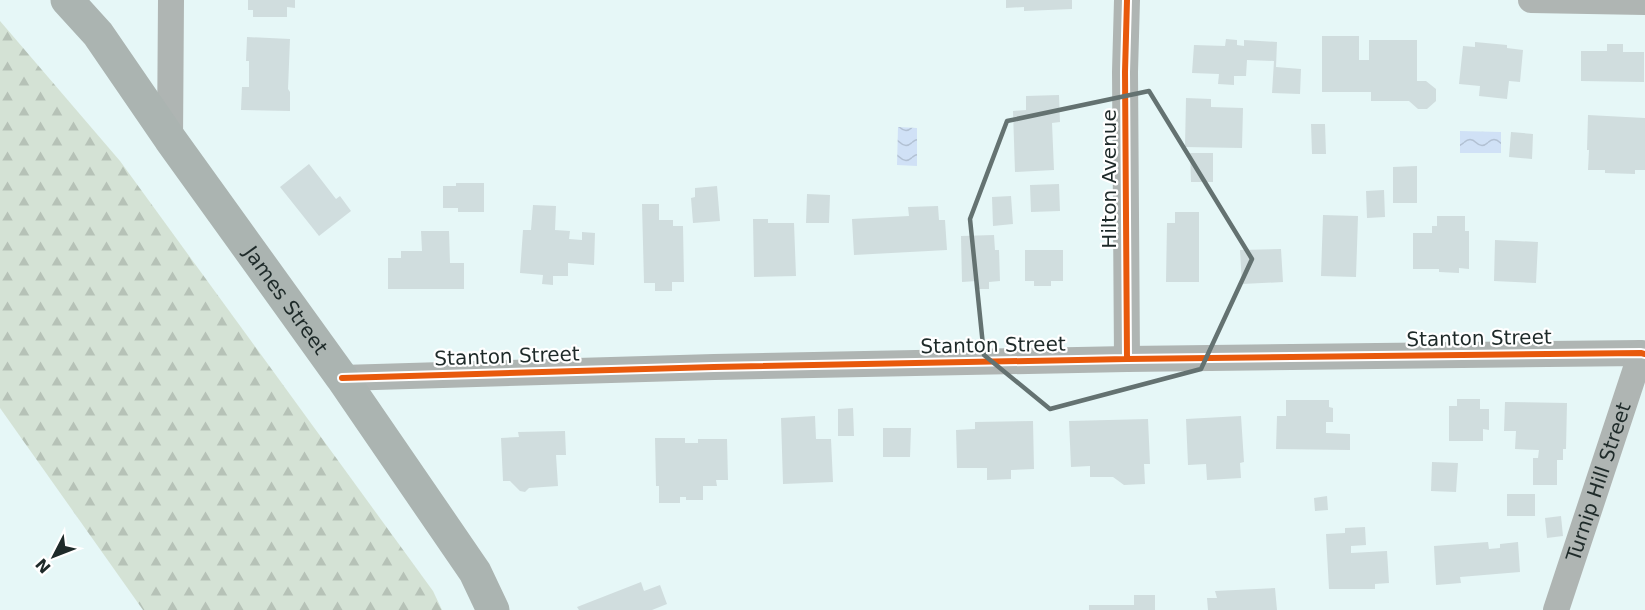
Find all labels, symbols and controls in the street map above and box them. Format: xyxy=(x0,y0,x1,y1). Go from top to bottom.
street label: Hilton Avenue xyxy=(1097,109,1121,249)
street label: James Street xyxy=(238,240,333,359)
street label: Stanton Street xyxy=(1406,325,1552,351)
street label: Stanton Street xyxy=(920,332,1066,358)
street label: Stanton Street xyxy=(434,341,580,371)
street label: Turnip Hill Street xyxy=(1561,399,1636,565)
north arrow xyxy=(24,526,84,586)
text: N xyxy=(32,554,55,577)

